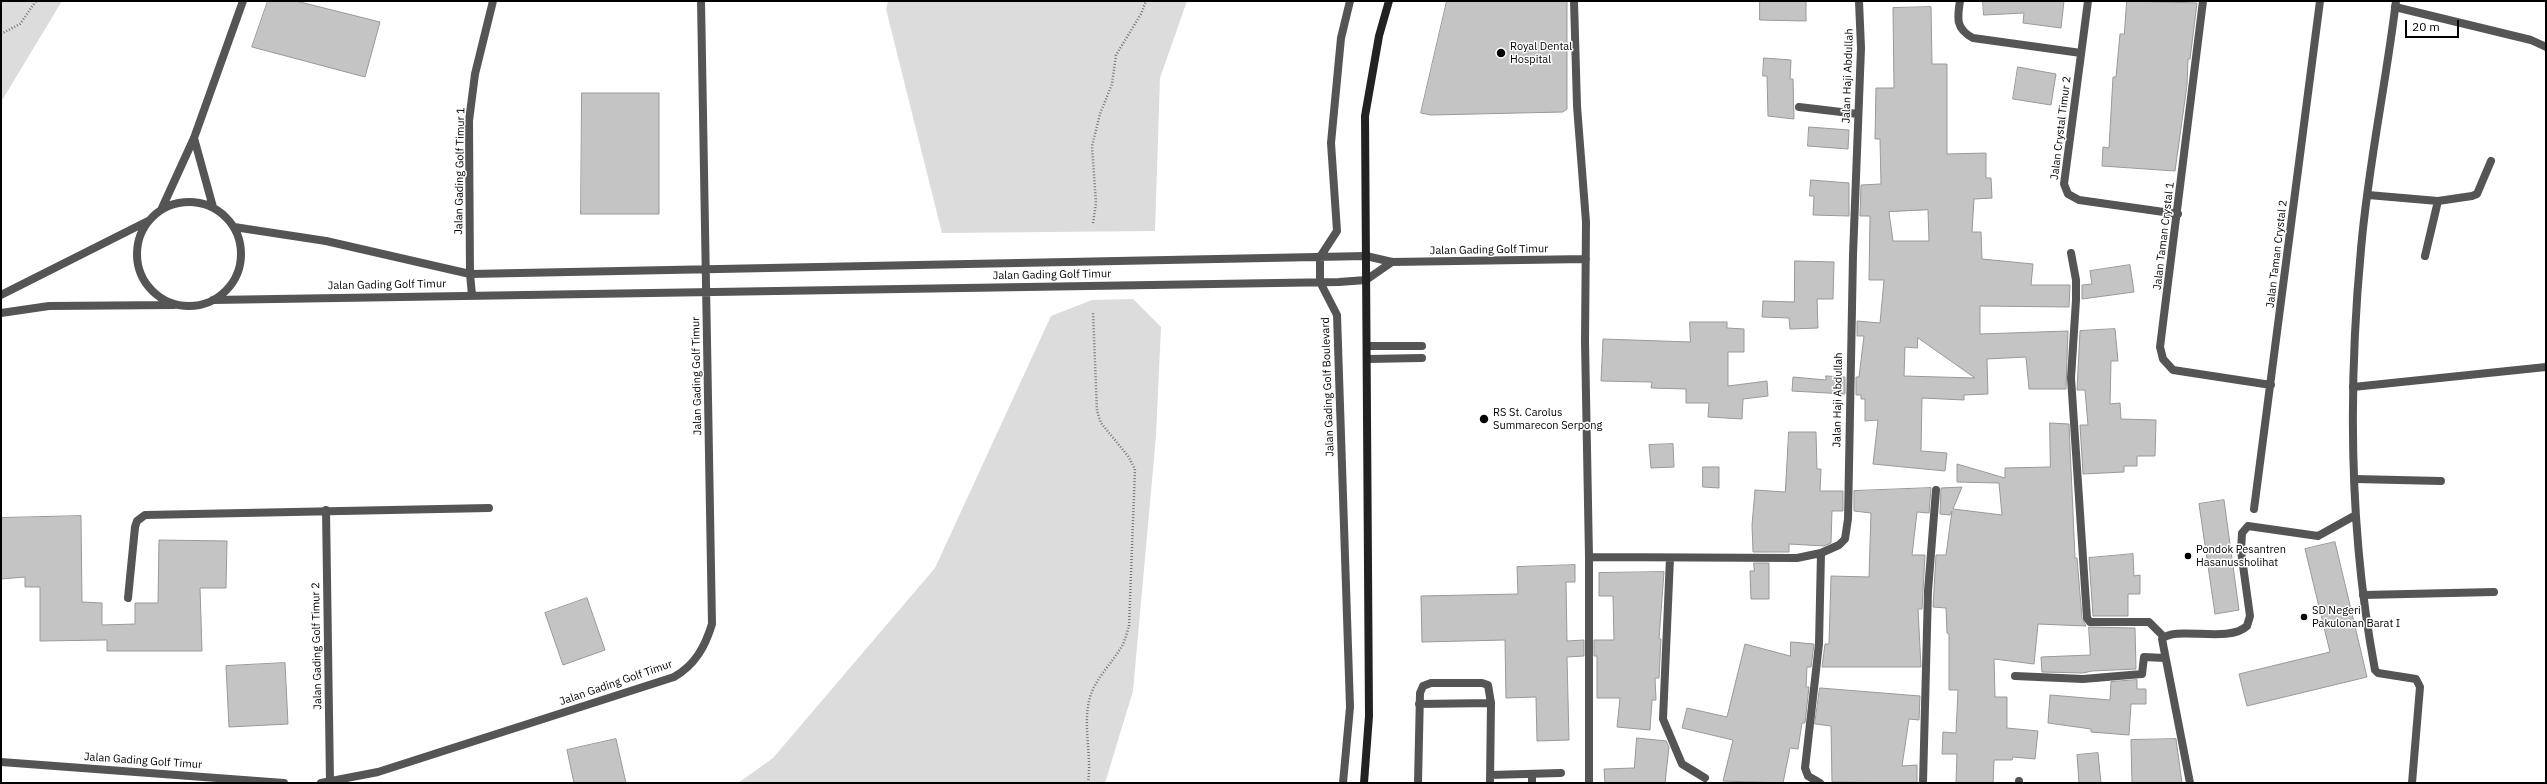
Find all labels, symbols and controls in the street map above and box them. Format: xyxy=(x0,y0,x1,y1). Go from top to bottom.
scale bar xyxy=(2407,12,2461,38)
text: 20 m xyxy=(2412,19,2440,34)
street label: Jalan Haji Abdullah xyxy=(1840,28,1856,124)
place label: Royal Dental Hospital xyxy=(1510,40,1572,66)
marker: Royal Dental Hospital xyxy=(1495,47,1507,59)
street label: Jalan Crystal Timur 2 xyxy=(2048,75,2074,181)
street label: Jalan Gading Golf Timur 1 xyxy=(452,107,468,235)
street label: Jalan Taman Crystal 1 xyxy=(2151,181,2177,291)
street label: Jalan Taman Crystal 2 xyxy=(2264,199,2290,309)
street label: Jalan Gading Golf Timur xyxy=(1430,242,1548,258)
street label: Jalan Gading Golf Timur xyxy=(993,267,1111,283)
street label: Jalan Gading Golf Timur xyxy=(328,277,446,293)
street label: Jalan Gading Golf Timur xyxy=(689,317,705,435)
street label: Jalan Gading Golf Boulevard xyxy=(1319,317,1337,457)
street label: Jalan Haji Abdullah xyxy=(1831,352,1845,448)
place label: RS St. Carolus Summarecon Serpong xyxy=(1493,406,1602,432)
marker: RS St. Carolus Summarecon Serpong xyxy=(1478,413,1490,425)
place label: Pondok Pesantren Hasanussholihat xyxy=(2196,543,2286,569)
marker: Pondok Pesantren Hasanussholihat xyxy=(2183,551,2193,561)
street label: Jalan Gading Golf Timur 2 xyxy=(309,582,325,710)
place label: SD Negeri Pakulonan Barat I xyxy=(2312,604,2400,630)
marker: SD Negeri Pakulonan Barat I xyxy=(2299,612,2309,622)
street label: Jalan Gading Golf Timur xyxy=(558,657,674,709)
street label: Jalan Gading Golf Timur xyxy=(83,750,203,772)

